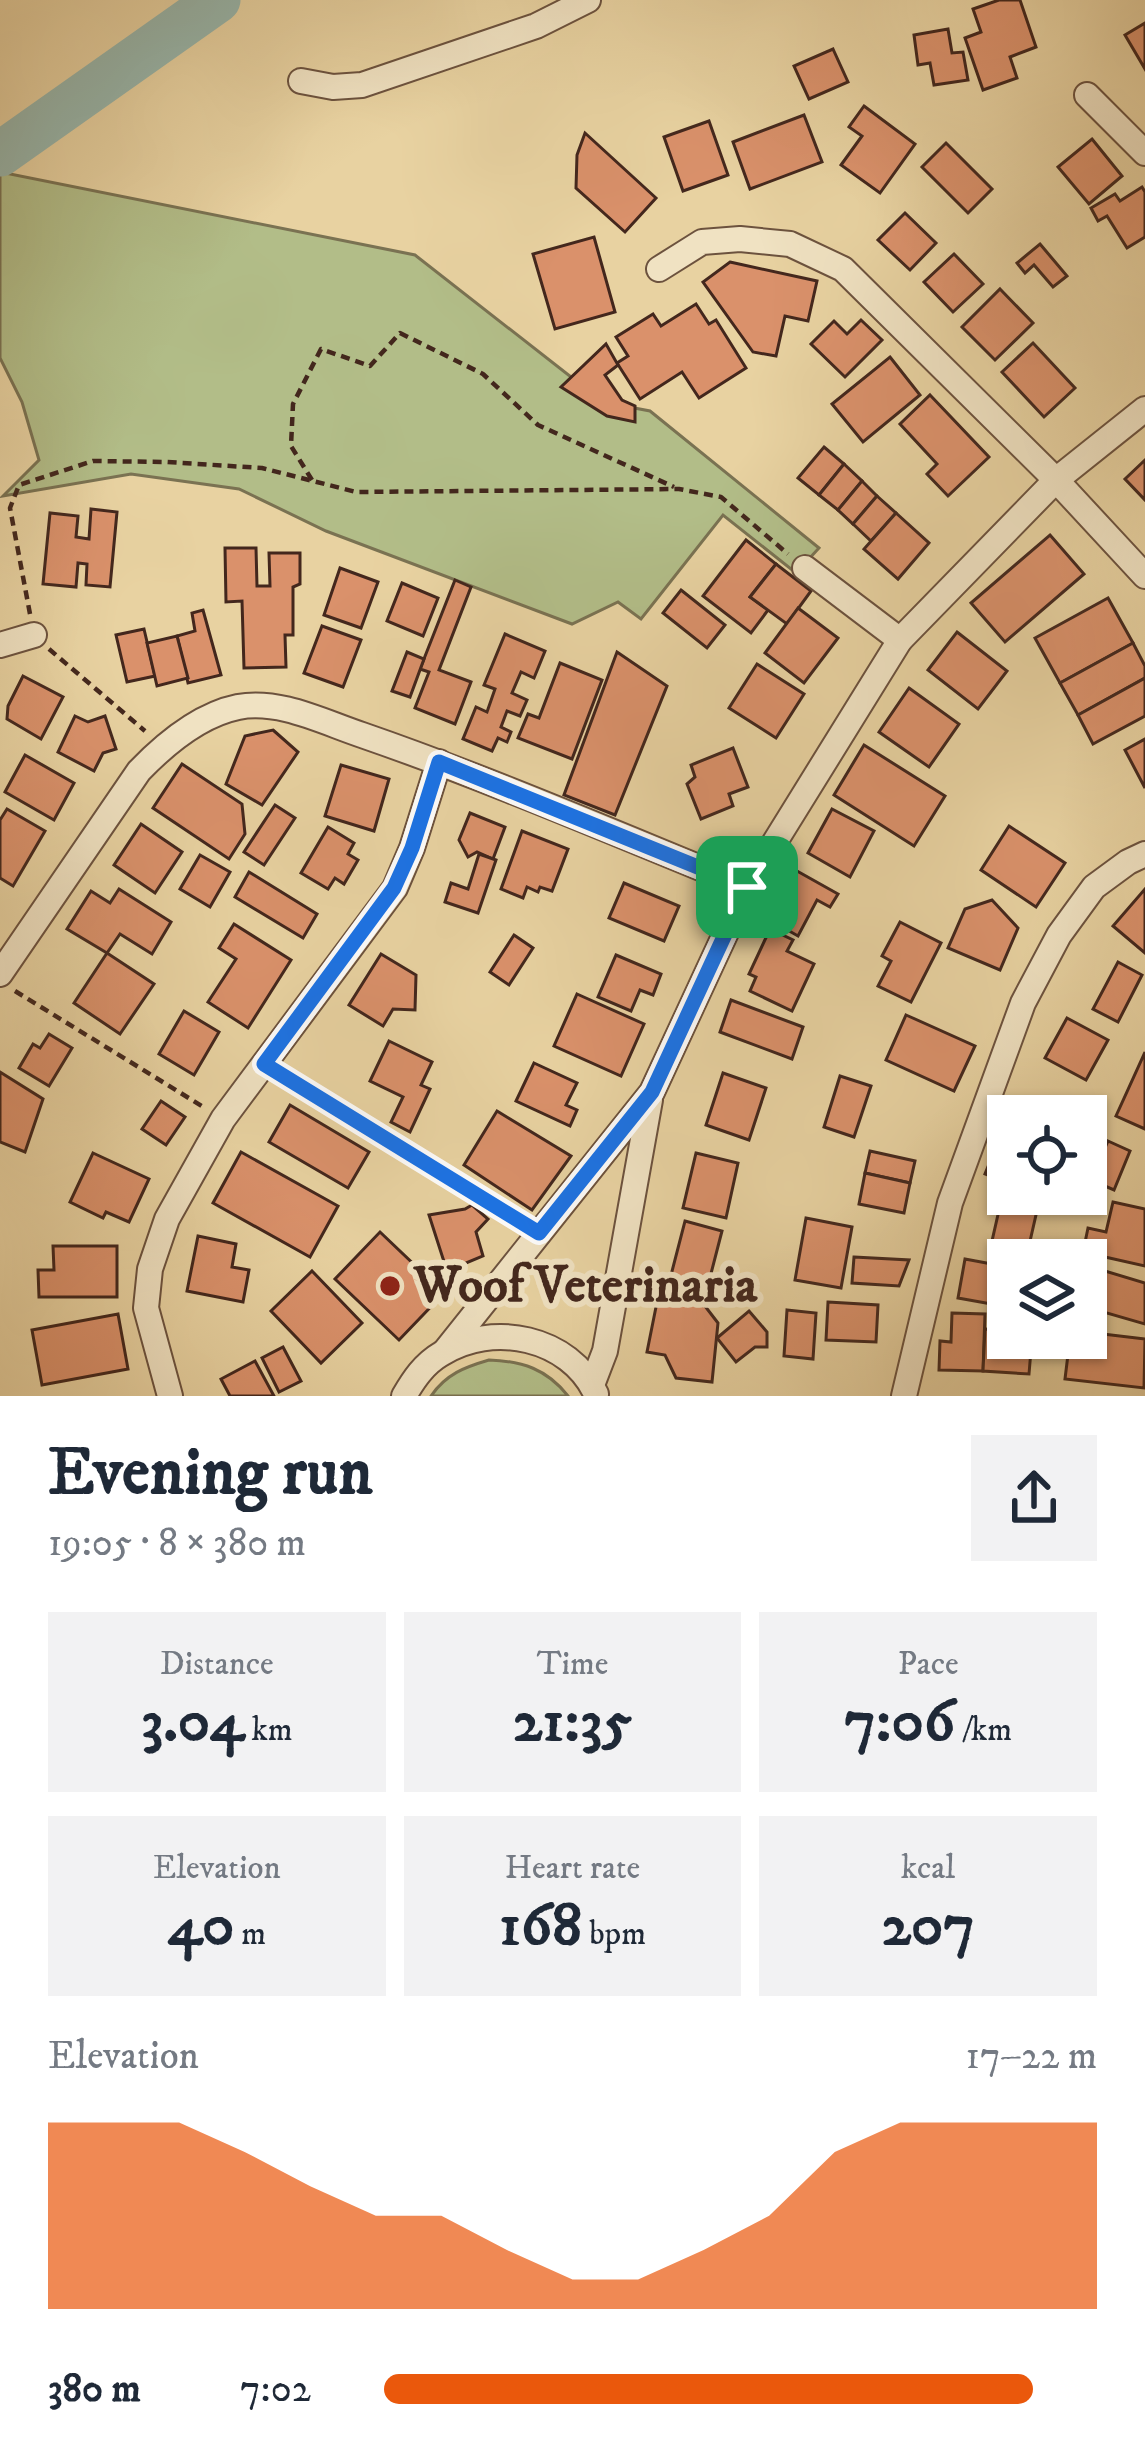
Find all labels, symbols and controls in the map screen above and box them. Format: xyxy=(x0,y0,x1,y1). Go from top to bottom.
pin xyxy=(696,836,798,938)
icon: arrive xyxy=(714,854,780,920)
map controls xyxy=(987,1095,1107,1359)
button: locate xyxy=(987,1095,1107,1215)
button: layers xyxy=(987,1239,1107,1359)
place label: Woof Veterinaria xyxy=(413,1254,759,1318)
marker: Woof Veterinaria xyxy=(377,1273,403,1299)
text: Evening run xyxy=(48,1433,373,1515)
button: share xyxy=(971,1435,1097,1561)
text: 19:05 · 8 × 380 m xyxy=(48,1519,306,1568)
text: Distance xyxy=(160,1644,274,1685)
text: Time xyxy=(537,1644,608,1685)
text: Pace xyxy=(898,1644,959,1685)
text: 3.04 xyxy=(141,1685,244,1760)
text: 21:35 xyxy=(513,1685,632,1760)
text: 7:06 xyxy=(844,1685,955,1760)
text: km xyxy=(244,1710,293,1751)
text: /km xyxy=(955,1710,1012,1751)
text: Elevation xyxy=(153,1848,281,1889)
text: Heart rate xyxy=(505,1848,640,1889)
text: kcal xyxy=(901,1848,955,1889)
text: 40 xyxy=(167,1889,234,1964)
text: 168 xyxy=(499,1889,582,1964)
text: 207 xyxy=(881,1889,975,1964)
text: m xyxy=(234,1914,266,1955)
text: bpm xyxy=(582,1914,646,1955)
text: Elevation xyxy=(48,2032,199,2081)
text: 17–22 m xyxy=(966,2032,1097,2081)
text: 380 m xyxy=(48,2365,141,2414)
text: 7:02 xyxy=(240,2365,311,2414)

